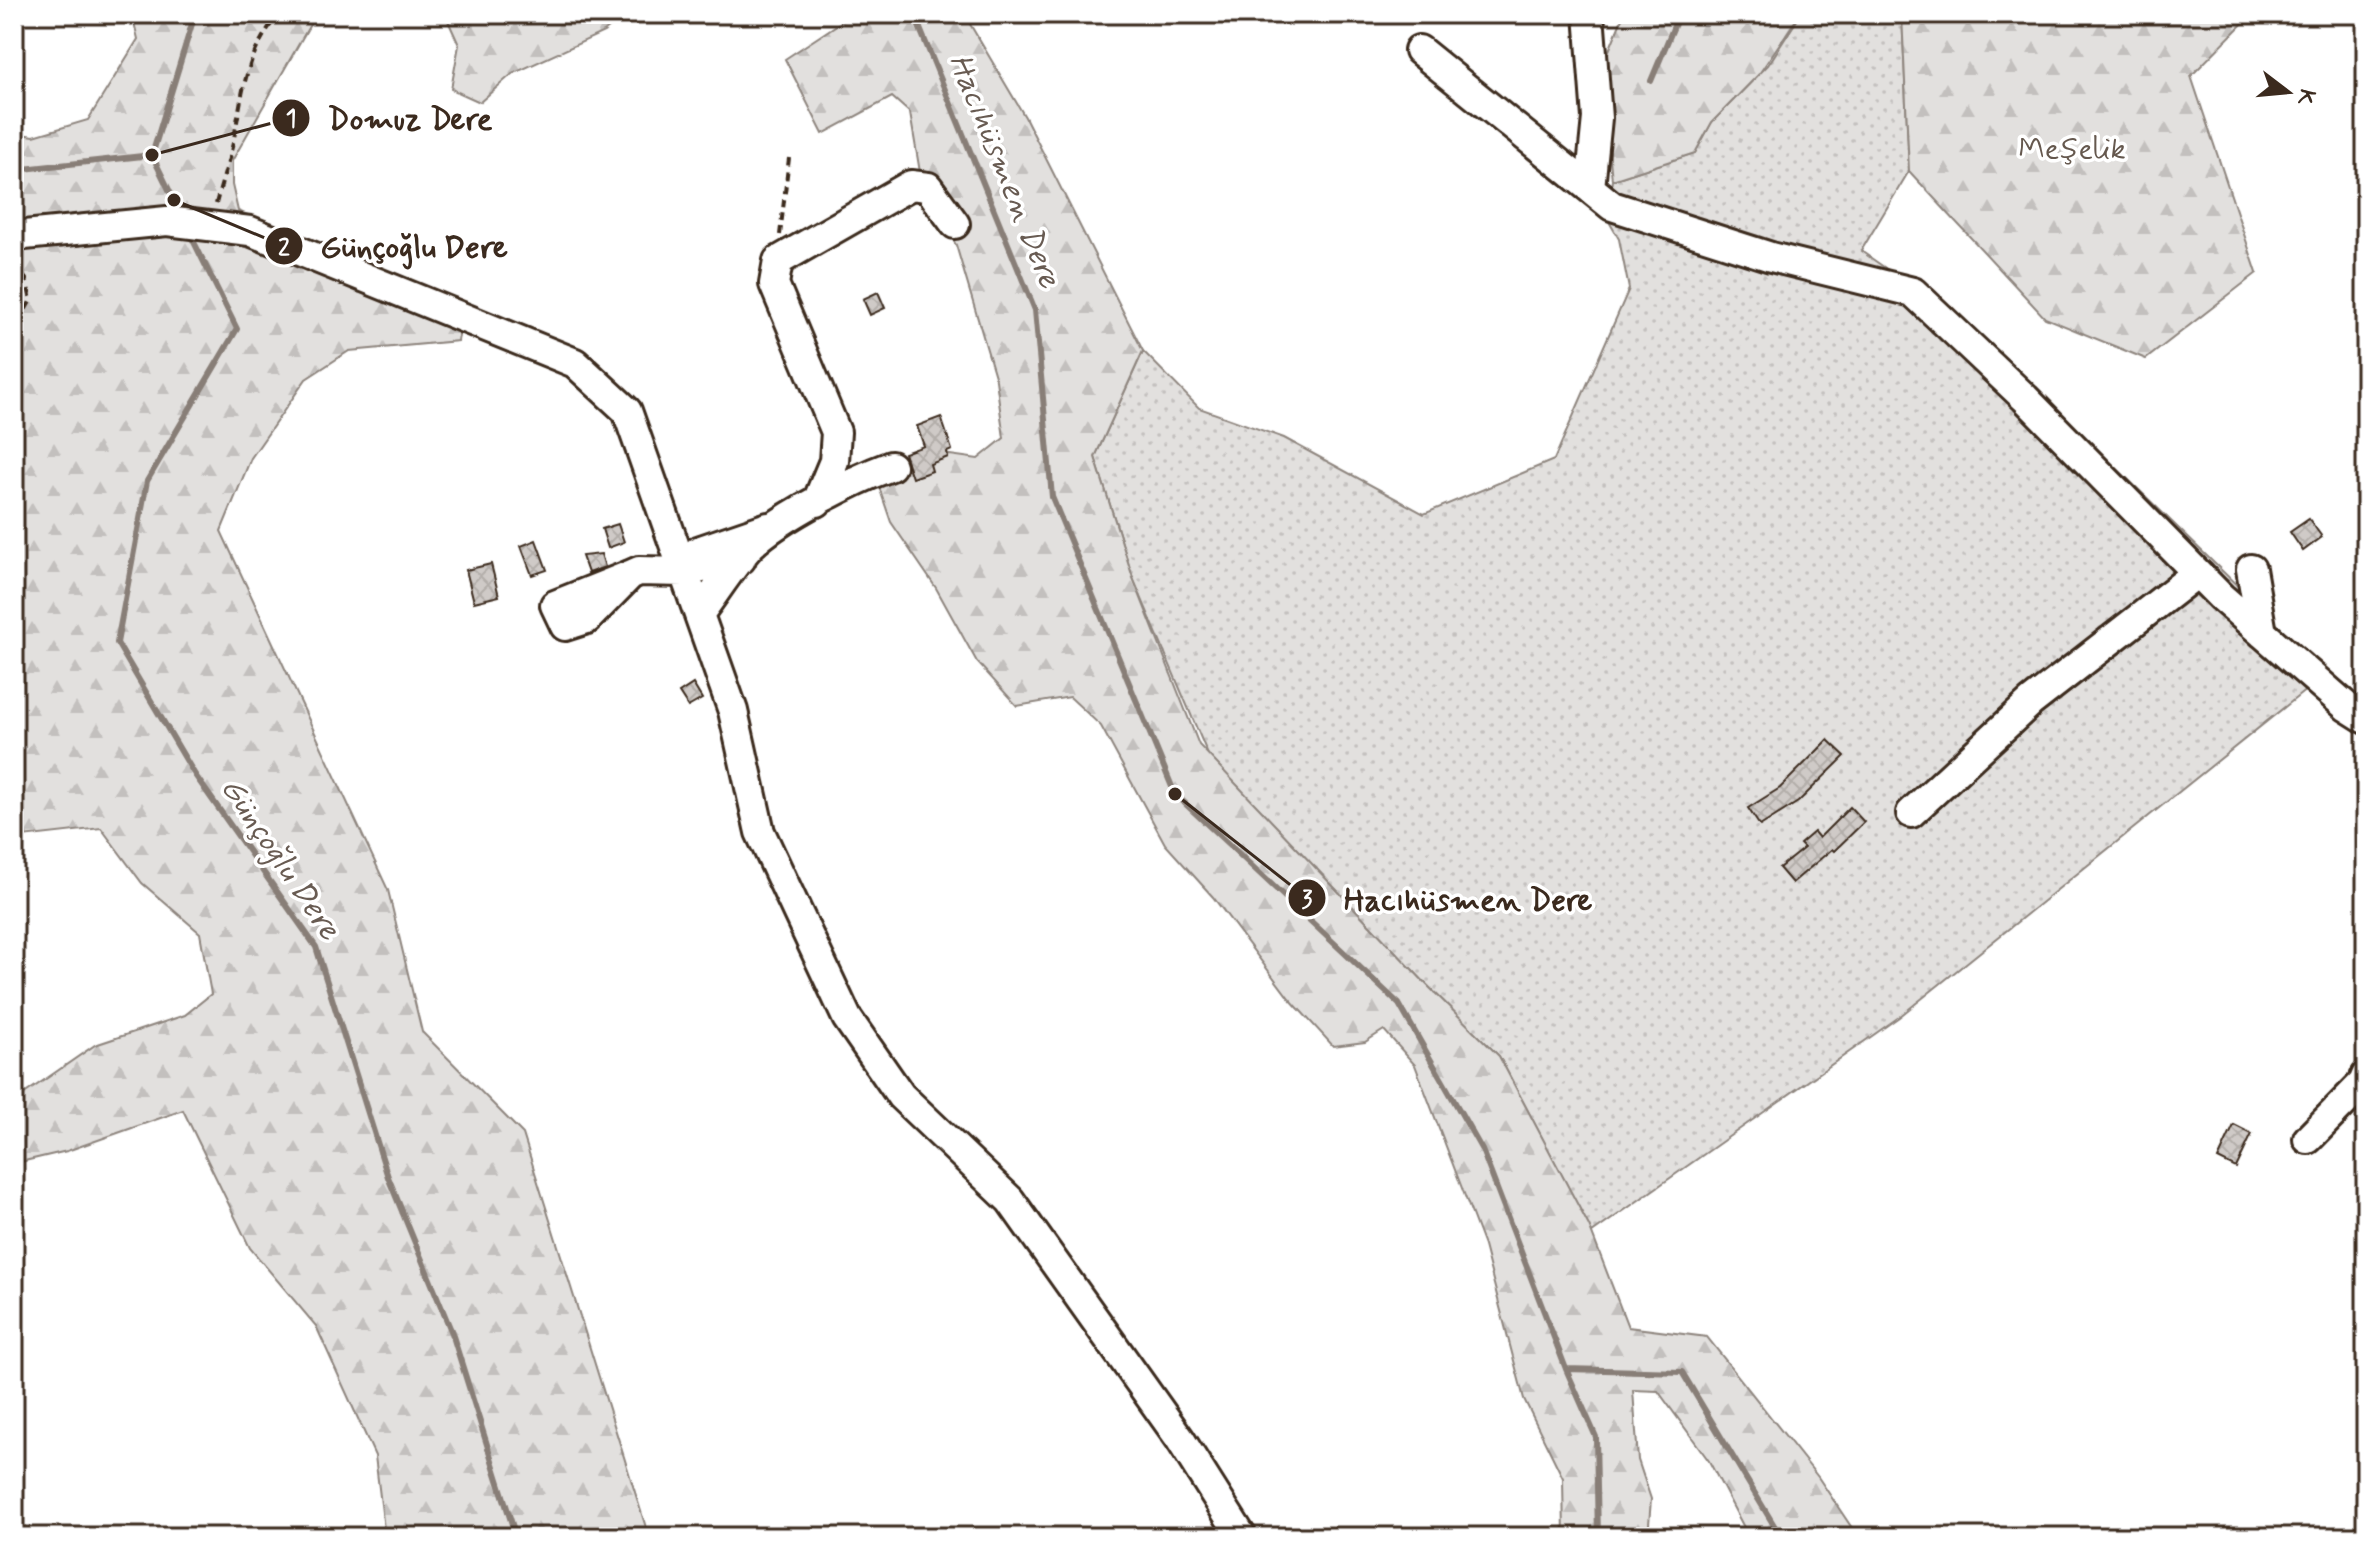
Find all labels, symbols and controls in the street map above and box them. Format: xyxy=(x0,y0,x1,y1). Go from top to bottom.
water label: Hacıhüsmen Dere xyxy=(938,48,1070,295)
north arrow xyxy=(2248,52,2328,132)
text: K xyxy=(2290,86,2321,109)
callout: Domuz Dere xyxy=(271,90,510,146)
text: Domuz Dere xyxy=(328,99,493,141)
text: 1 xyxy=(286,104,296,135)
park label: Meşelik xyxy=(2018,130,2126,169)
callout: Günçoğlu Dere xyxy=(264,218,524,274)
text: Günçoğlu Dere xyxy=(320,227,508,270)
text: 2 xyxy=(278,233,290,264)
water label: Günçoğlu Dere xyxy=(210,770,350,949)
callout: Hacıhüsmen Dere xyxy=(1287,870,1608,926)
text: Hacıhüsmen Dere xyxy=(1344,880,1592,922)
text: 3 xyxy=(1302,885,1313,916)

